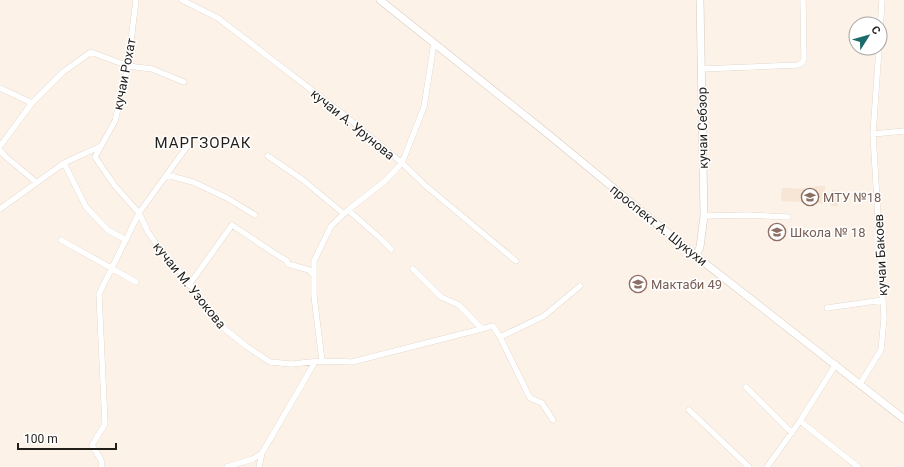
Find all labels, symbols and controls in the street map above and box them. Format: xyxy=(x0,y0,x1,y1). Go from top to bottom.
north arrow xyxy=(848,16,888,56)
text: С xyxy=(868,23,883,37)
street label: кучаи Рохат xyxy=(110,37,139,111)
street label: кучаи А. Урунова xyxy=(308,86,398,163)
street label: кучаи Себзор xyxy=(694,87,711,169)
district label: МАРГЗОРАК xyxy=(155,134,251,152)
street label: проспект А. Шукухи xyxy=(607,182,710,269)
school or university icon: МТУ №18 xyxy=(800,187,820,207)
place label: МТУ №18 xyxy=(823,190,881,205)
street label: кучаи Бакоев xyxy=(871,214,890,296)
school or university icon: Школа № 18 xyxy=(767,222,787,242)
place label: Школа № 18 xyxy=(790,225,865,240)
street label: кучаи М. Узокова xyxy=(150,239,229,332)
school or university icon: Мактаби 49 xyxy=(628,274,648,294)
place label: Мактаби 49 xyxy=(651,277,722,292)
scale bar xyxy=(18,425,116,451)
text: 100 m xyxy=(24,432,58,446)

